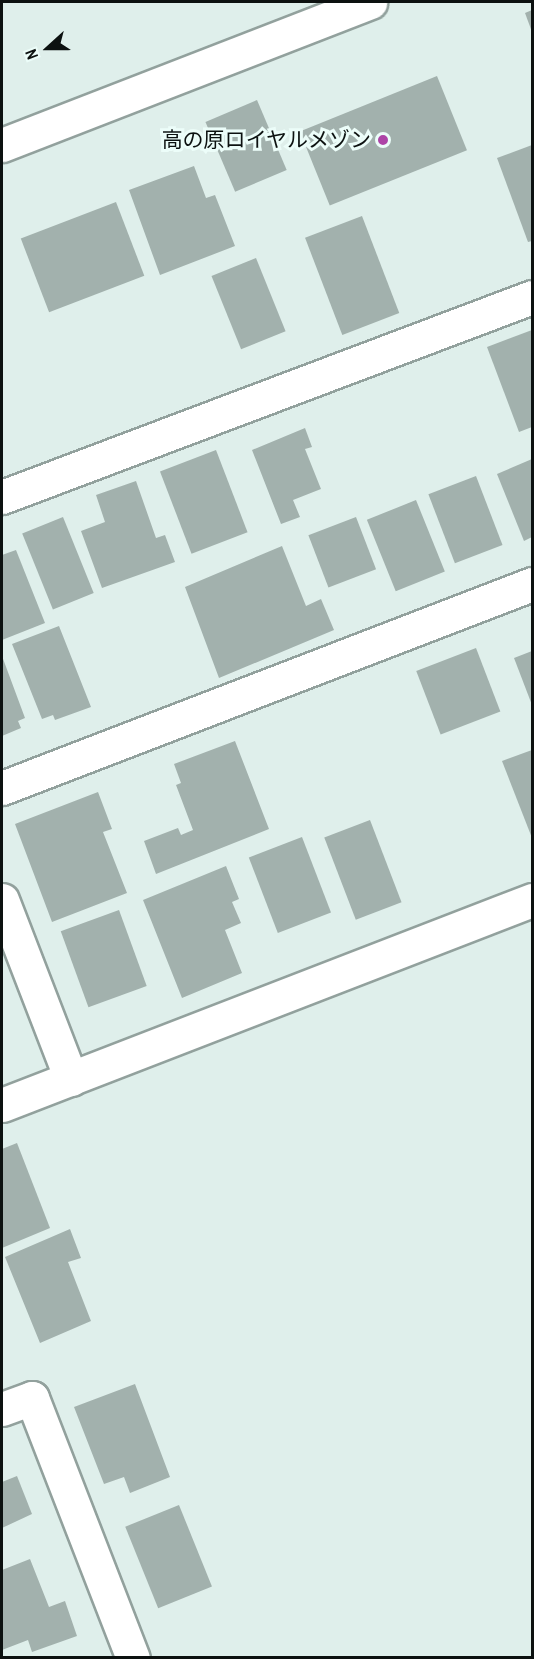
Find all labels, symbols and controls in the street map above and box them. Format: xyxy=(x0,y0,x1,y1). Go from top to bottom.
north arrow xyxy=(18,18,78,78)
text: N xyxy=(19,46,43,63)
place label: 高の原ロイヤルメゾン xyxy=(161,127,371,153)
marker: 高の原ロイヤルメゾン xyxy=(376,133,390,147)

